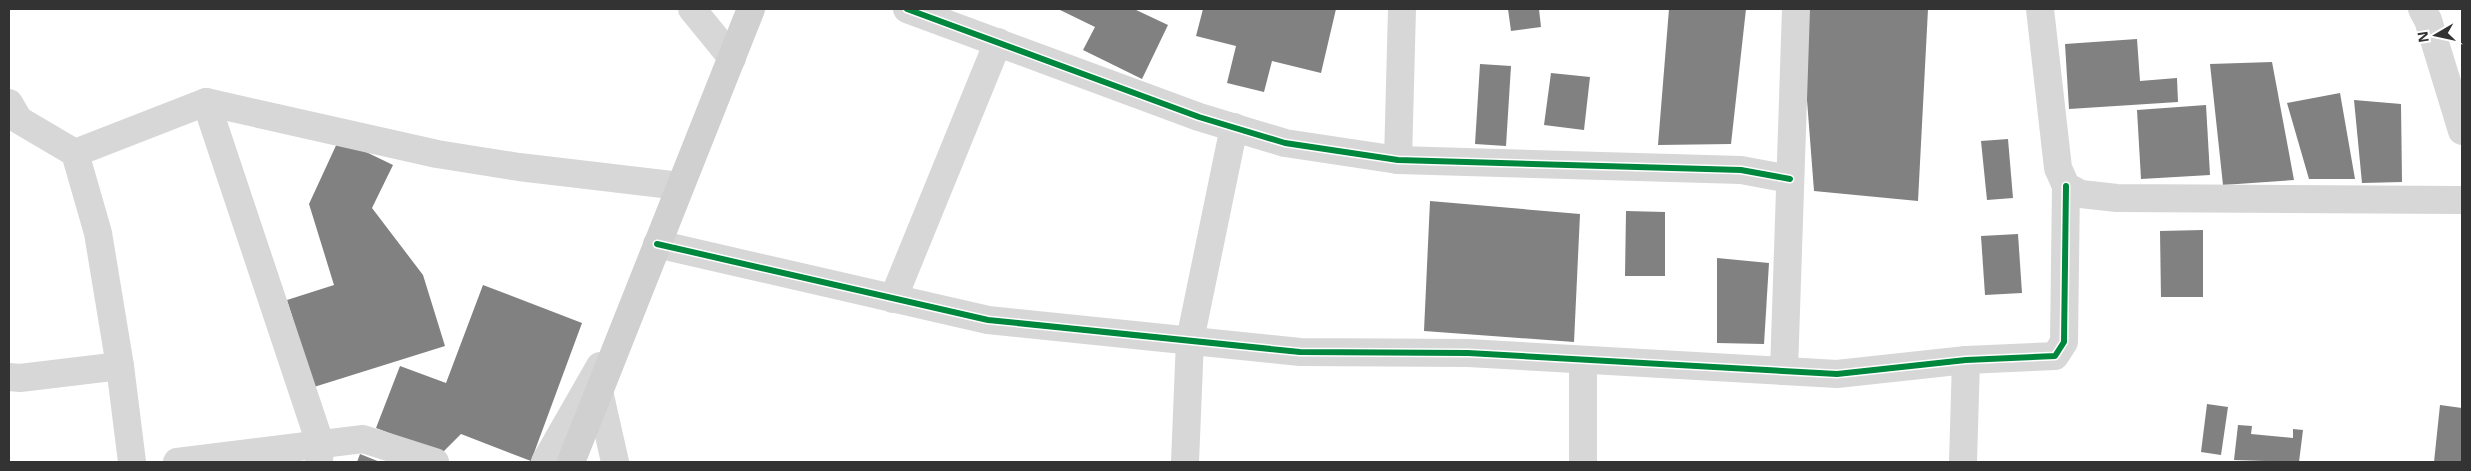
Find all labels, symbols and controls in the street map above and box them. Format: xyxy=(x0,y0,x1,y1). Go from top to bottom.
north arrow xyxy=(2411,10,2461,60)
text: N xyxy=(2412,30,2433,44)

